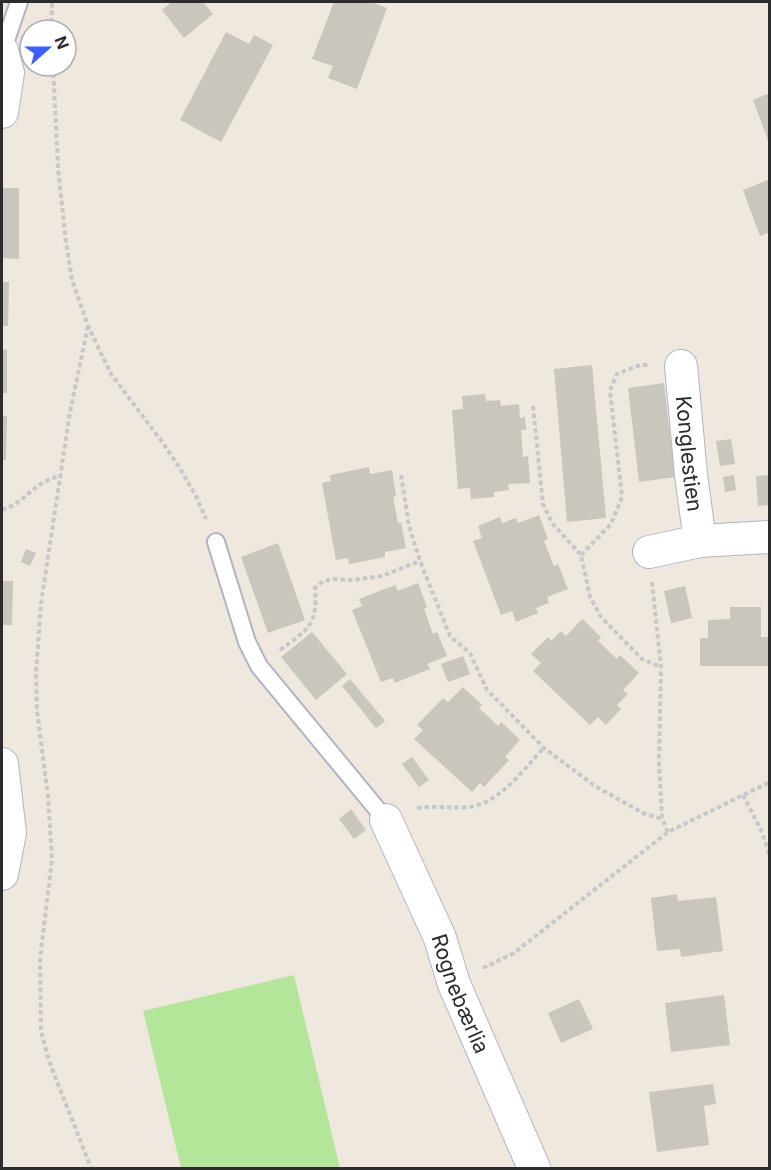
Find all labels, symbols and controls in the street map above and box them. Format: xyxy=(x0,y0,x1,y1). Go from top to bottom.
north arrow xyxy=(18,18,78,78)
text: N xyxy=(50,33,74,52)
street label: Konglestien xyxy=(671,395,708,513)
street label: Rognebærlia xyxy=(427,931,495,1057)

